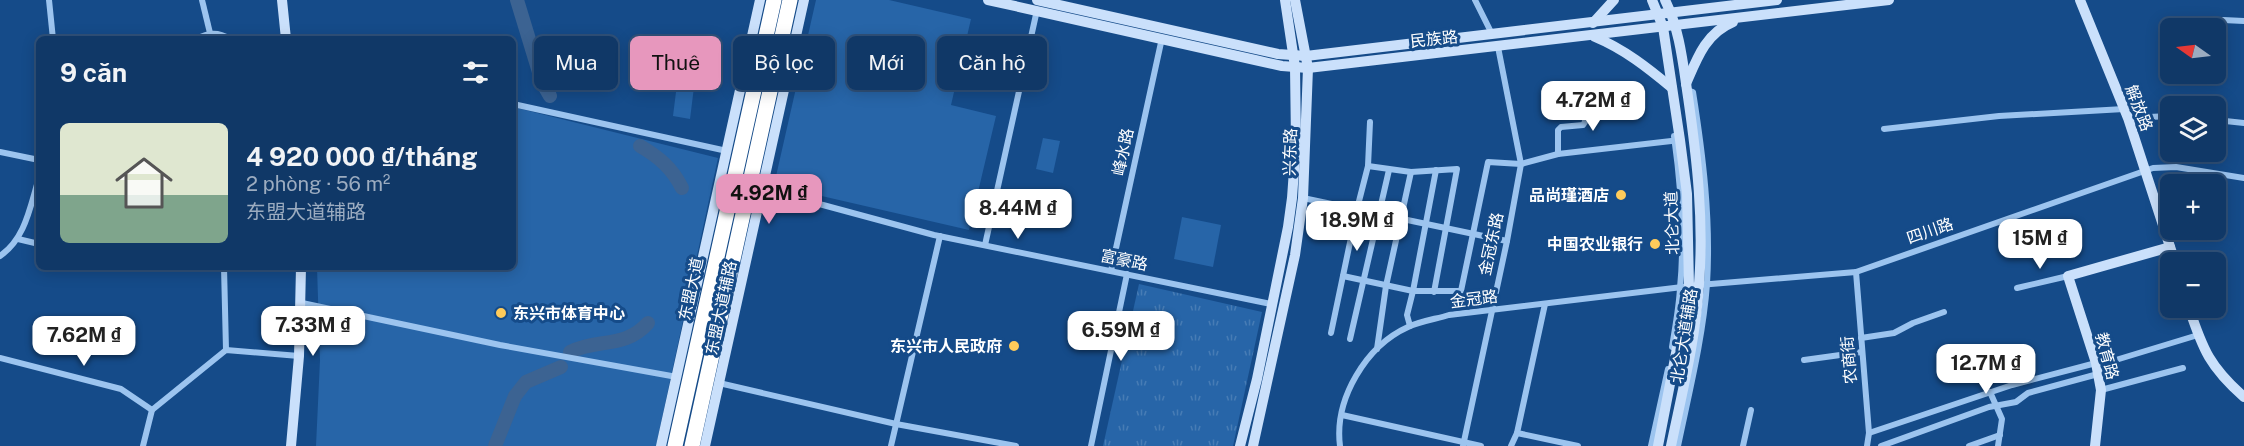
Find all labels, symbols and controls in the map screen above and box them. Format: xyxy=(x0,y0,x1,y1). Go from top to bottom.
north arrow xyxy=(2160,18,2226,84)
map controls xyxy=(2160,18,2226,318)
street label: 民族路 xyxy=(1409,27,1459,51)
chip: Mua xyxy=(534,36,618,90)
chip: Thuê xyxy=(630,36,721,90)
chip: Bộ lọc xyxy=(733,36,835,90)
chip: Mới xyxy=(847,36,925,90)
chip: Căn hộ xyxy=(937,36,1047,90)
icon: filters xyxy=(459,56,492,89)
text: 9 căn xyxy=(60,57,127,88)
pin: 4.72M ₫ xyxy=(1538,81,1648,132)
street label: 解放路 xyxy=(2122,82,2156,134)
text: 4.72M ₫ xyxy=(1555,88,1631,112)
button: layers xyxy=(2160,96,2226,162)
street label: 峰水路 xyxy=(1109,127,1137,177)
street label: 兴东路 xyxy=(1280,128,1300,176)
text: 4 920 000 ₫/tháng xyxy=(246,141,478,172)
icon: home xyxy=(108,147,180,219)
text: 2 phòng · 56 m² xyxy=(246,172,390,196)
pin: 4.92M ₫ xyxy=(714,174,824,225)
button: + xyxy=(2160,174,2226,240)
text: 4.92M ₫ xyxy=(730,181,808,205)
place label: 品尚瑾酒店 xyxy=(1529,186,1609,205)
marker: 品尚瑾酒店 xyxy=(1614,188,1628,202)
pin: 8.44M ₫ xyxy=(963,189,1073,240)
street label: 北仑大道 xyxy=(1661,191,1683,255)
text: 8.44M ₫ xyxy=(979,196,1057,220)
text: 东盟大道辅路 xyxy=(246,200,366,224)
pin: 18.9M ₫ xyxy=(1302,201,1412,252)
text: 18.9M ₫ xyxy=(1320,208,1394,232)
street label: 金冠东路 xyxy=(1475,211,1507,277)
street label: 四川路 xyxy=(1904,214,1956,248)
pin: 15M ₫ xyxy=(1998,219,2082,270)
text: 15M ₫ xyxy=(2012,226,2068,250)
place label: 中国农业银行 xyxy=(1547,235,1643,254)
marker: 中国农业银行 xyxy=(1648,237,1662,251)
street label: 富豪路 xyxy=(1099,246,1149,274)
button: − xyxy=(2160,252,2226,318)
street label: 东盟大道 xyxy=(675,256,707,322)
street label: 东盟大道辅路 xyxy=(702,259,740,357)
street label: 金冠路 xyxy=(1449,287,1499,311)
street label: 北仑大道辅路 xyxy=(1667,287,1701,385)
place label: 东兴市体育中心 xyxy=(513,304,625,323)
pin: 7.33M ₫ xyxy=(258,306,368,357)
marker: 东兴市体育中心 xyxy=(494,306,508,320)
pin: 6.59M ₫ xyxy=(1066,311,1176,362)
text: 7.33M ₫ xyxy=(275,313,351,337)
pin: 7.62M ₫ xyxy=(29,316,139,367)
text: 6.59M ₫ xyxy=(1082,318,1160,342)
text: 7.62M ₫ xyxy=(46,323,122,347)
street label: 教育路 xyxy=(2092,330,2122,382)
street label: 农商街 xyxy=(1837,335,1861,385)
place label: 东兴市人民政府 xyxy=(890,337,1002,356)
marker: 东兴市人民政府 xyxy=(1007,339,1021,353)
pin: 12.7M ₫ xyxy=(1931,344,2041,395)
text: 12.7M ₫ xyxy=(1950,351,2022,375)

